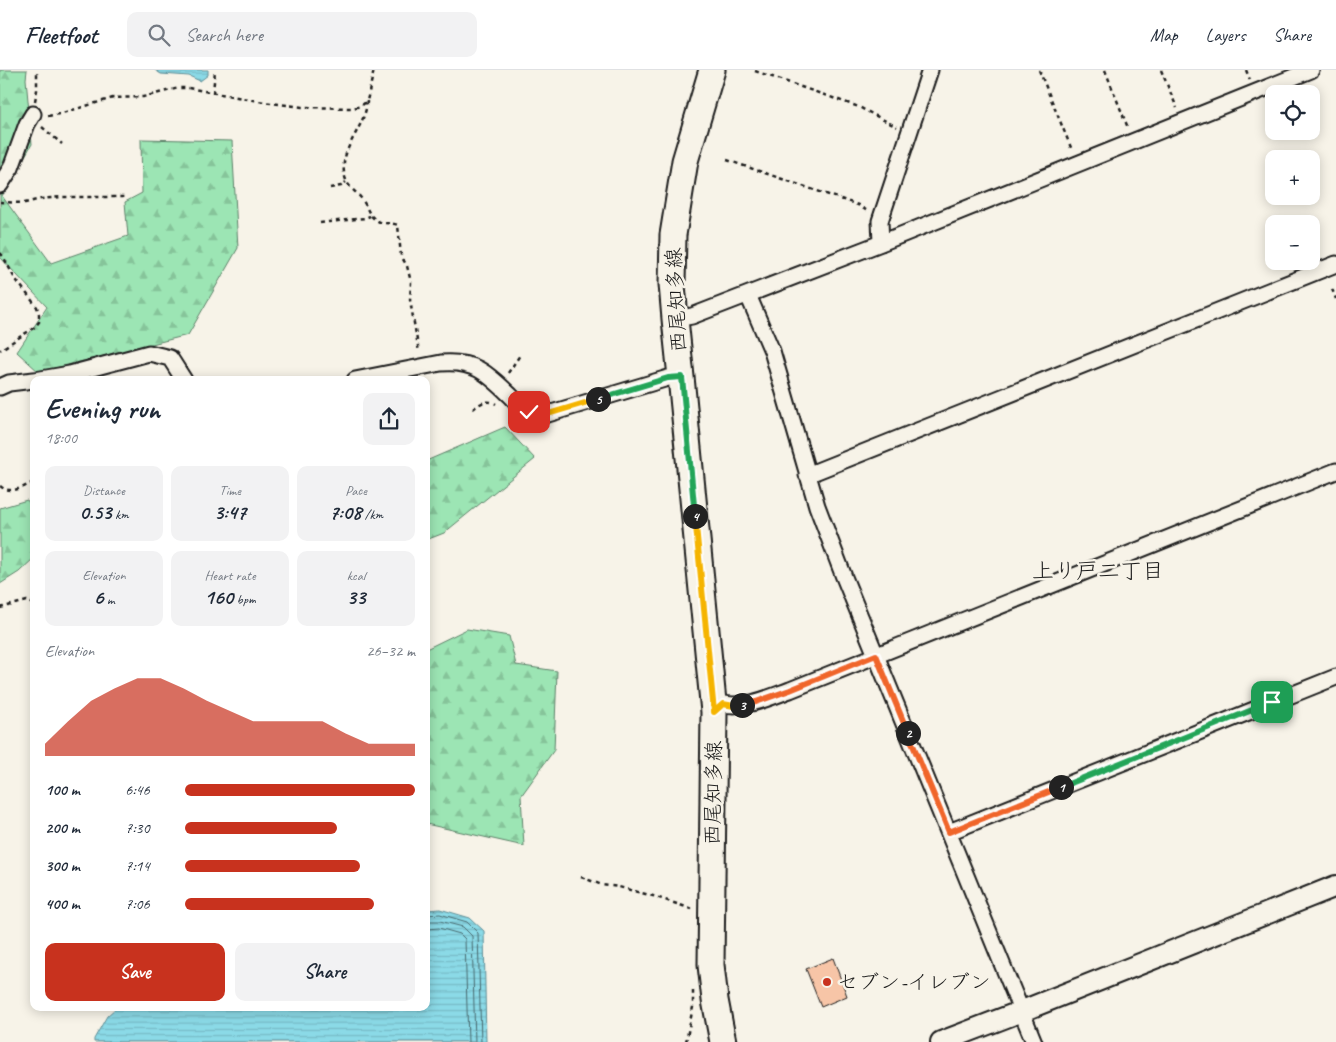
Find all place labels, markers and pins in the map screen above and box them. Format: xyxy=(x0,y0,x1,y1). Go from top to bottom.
pin: 5 xyxy=(586,386,610,412)
pin xyxy=(508,391,550,433)
pin: 4 xyxy=(682,504,708,528)
pin xyxy=(1251,681,1293,723)
pin: 3 xyxy=(730,692,754,718)
pin: 2 xyxy=(896,720,920,746)
pin: 1 xyxy=(1048,774,1074,800)
place label: セブン-イレブン xyxy=(837,969,991,995)
marker: セブン-イレブン xyxy=(821,976,833,988)

